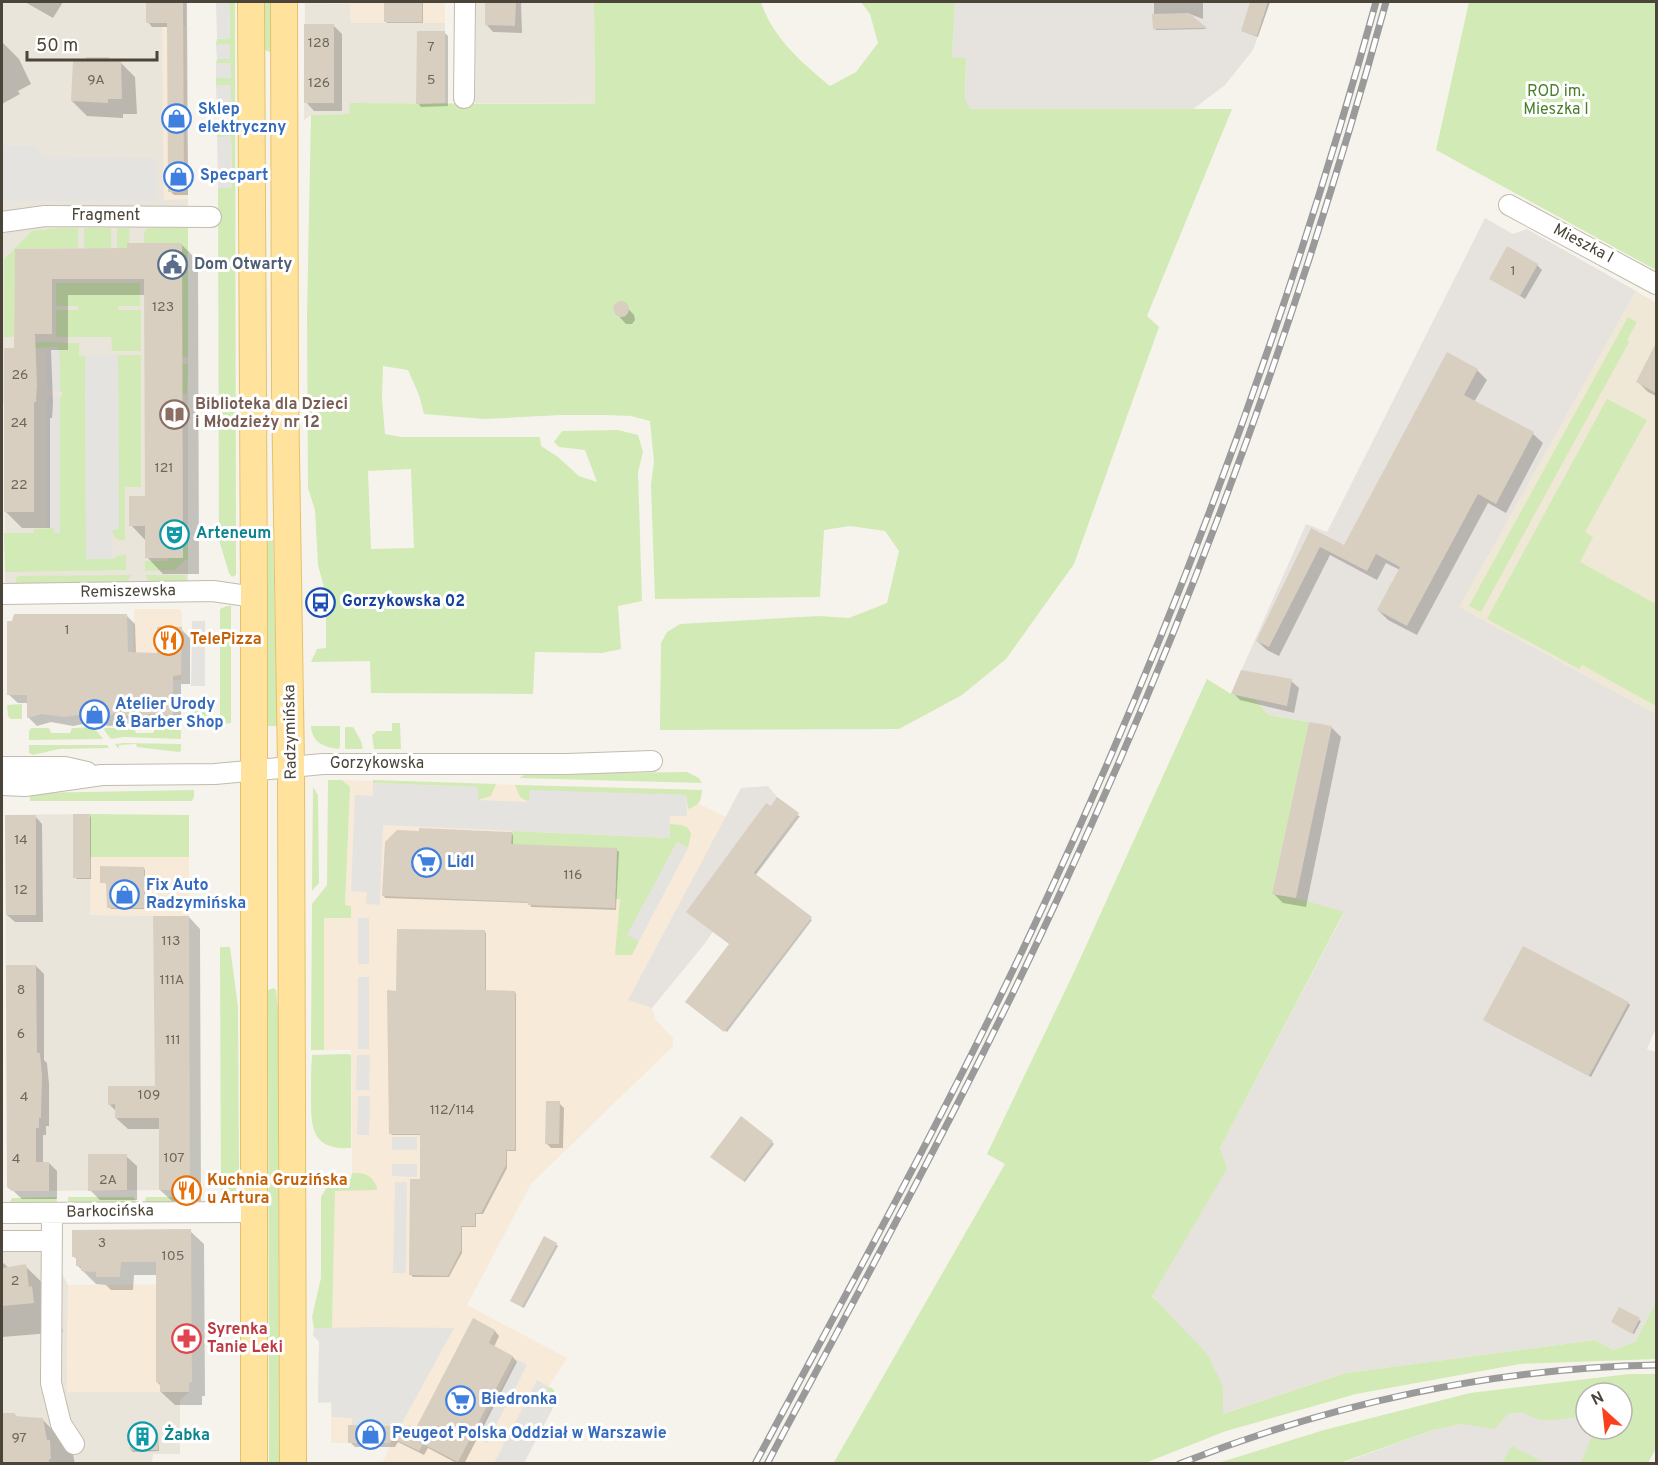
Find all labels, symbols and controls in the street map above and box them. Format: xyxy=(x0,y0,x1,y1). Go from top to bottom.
scale bar xyxy=(27,24,158,62)
text: 50 m xyxy=(36,35,78,58)
house number: 128 xyxy=(308,35,330,52)
house number: 7 xyxy=(427,39,435,56)
house number: 9A xyxy=(87,72,105,89)
house number: 5 xyxy=(427,72,435,89)
house number: 126 xyxy=(308,75,330,92)
park label: ROD im. Mieszka I xyxy=(1523,82,1589,120)
place label: Sklep elektryczny xyxy=(198,100,286,138)
shop icon: Sklep elektryczny xyxy=(161,103,193,135)
shop icon: Specpart xyxy=(163,160,195,192)
place label: Specpart xyxy=(200,166,268,186)
street label: Fragment xyxy=(72,206,140,226)
street label: Mieszka I xyxy=(1549,220,1617,268)
public building icon: Dom Otwarty xyxy=(157,249,189,281)
place label: Dom Otwarty xyxy=(194,255,292,275)
house number: 1 xyxy=(1510,263,1516,280)
house number: 123 xyxy=(152,299,174,316)
house number: 26 xyxy=(12,367,28,384)
place label: Biblioteka dla Dzieci i Młodzieży nr 12 xyxy=(195,395,348,433)
library icon: Biblioteka dla Dzieci i Młodzieży nr 12 xyxy=(158,398,190,430)
house number: 24 xyxy=(10,415,28,432)
house number: 121 xyxy=(154,460,174,477)
house number: 22 xyxy=(10,477,28,494)
theatre icon: Arteneum xyxy=(159,518,191,550)
place label: Arteneum xyxy=(196,524,271,544)
street label: Remiszewska xyxy=(80,581,176,603)
bus stop icon: Gorzykowska 02 xyxy=(305,586,337,618)
place label: Gorzykowska 02 xyxy=(342,592,465,612)
house number: 1 xyxy=(64,622,70,639)
restaurant icon: TelePizza xyxy=(153,624,185,656)
place label: TelePizza xyxy=(190,630,262,650)
street label: Radzymińska xyxy=(280,684,302,780)
place label: Atelier Urody & Barber Shop xyxy=(115,695,224,733)
shop icon: Atelier Urody & Barber Shop xyxy=(78,698,110,730)
street label: Gorzykowska xyxy=(330,754,424,774)
house number: 14 xyxy=(14,832,28,849)
supermarket icon: Lidl xyxy=(410,847,442,879)
place label: Lidl xyxy=(447,853,474,873)
house number: 116 xyxy=(564,867,582,884)
place label: Fix Auto Radzymińska xyxy=(146,876,246,914)
shop icon: Fix Auto Radzymińska xyxy=(109,879,141,911)
house number: 12 xyxy=(14,882,28,899)
house number: 113 xyxy=(162,933,180,950)
house number: 111A xyxy=(160,972,184,989)
house number: 8 xyxy=(17,982,25,999)
house number: 6 xyxy=(17,1026,25,1043)
house number: 111 xyxy=(165,1032,181,1049)
house number: 109 xyxy=(138,1087,160,1104)
house number: 4 xyxy=(20,1089,28,1106)
house number: 112/114 xyxy=(430,1102,474,1119)
house number: 107 xyxy=(163,1150,185,1167)
house number: 4 xyxy=(12,1151,20,1168)
place label: Kuchnia Gruzińska u Artura xyxy=(207,1171,348,1209)
house number: 2A xyxy=(99,1172,117,1189)
restaurant icon: Kuchnia Gruzińska u Artura xyxy=(170,1174,202,1206)
street label: Barkocińska xyxy=(66,1201,154,1223)
house number: 3 xyxy=(98,1235,106,1252)
house number: 105 xyxy=(162,1248,184,1265)
house number: 2 xyxy=(11,1273,19,1290)
place label: Syrenka Tanie Leki xyxy=(207,1320,283,1358)
pharmacy icon: Syrenka Tanie Leki xyxy=(170,1323,202,1355)
north arrow xyxy=(1574,1381,1634,1441)
supermarket icon: Biedronka xyxy=(444,1384,476,1416)
text: N xyxy=(1588,1388,1608,1411)
place label: Biedronka xyxy=(481,1390,557,1410)
shop icon: Peugeot Polska Oddział w Warszawie xyxy=(355,1418,387,1450)
building icon: Żabka xyxy=(127,1420,159,1452)
place label: Żabka xyxy=(164,1424,210,1446)
place label: Peugeot Polska Oddział w Warszawie xyxy=(392,1424,667,1444)
house number: 97 xyxy=(11,1430,27,1447)

